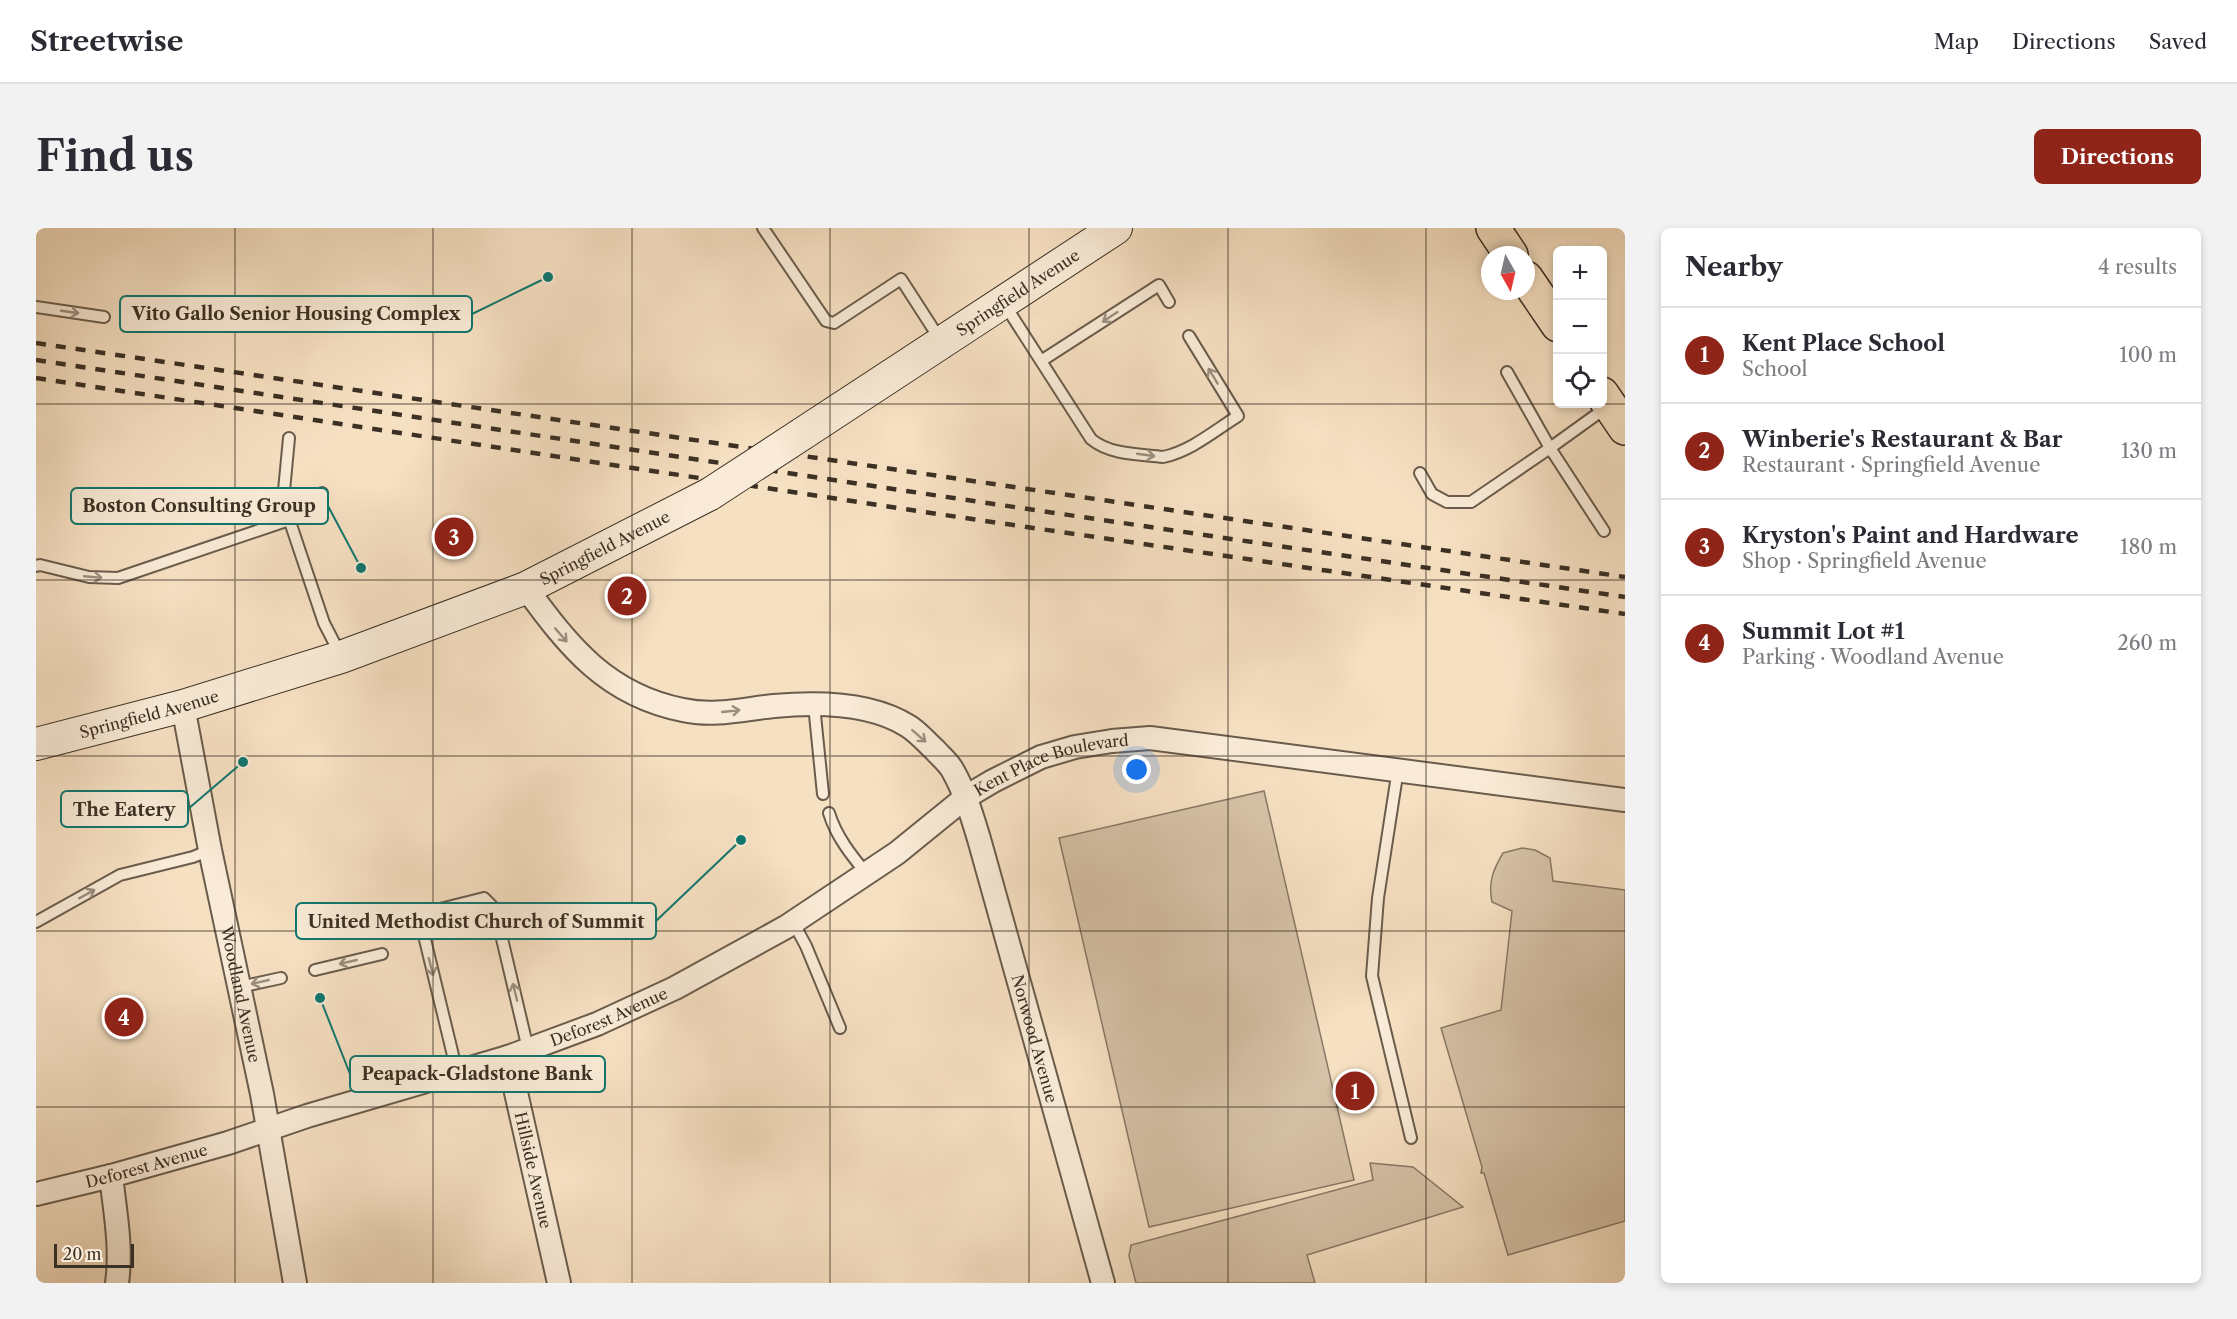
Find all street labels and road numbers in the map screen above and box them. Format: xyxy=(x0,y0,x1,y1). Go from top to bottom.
street label: Springfield Avenue xyxy=(952,245,1083,340)
street label: Springfield Avenue xyxy=(536,506,673,589)
street label: Springfield Avenue xyxy=(77,685,221,742)
street label: Kent Place Boulevard xyxy=(970,730,1129,800)
street label: Woodland Avenue xyxy=(216,923,265,1064)
street label: Norwood Avenue xyxy=(1007,972,1062,1105)
street label: Deforest Avenue xyxy=(547,983,671,1051)
street label: Hillside Avenue xyxy=(511,1110,556,1231)
street label: Deforest Avenue xyxy=(83,1139,210,1192)

